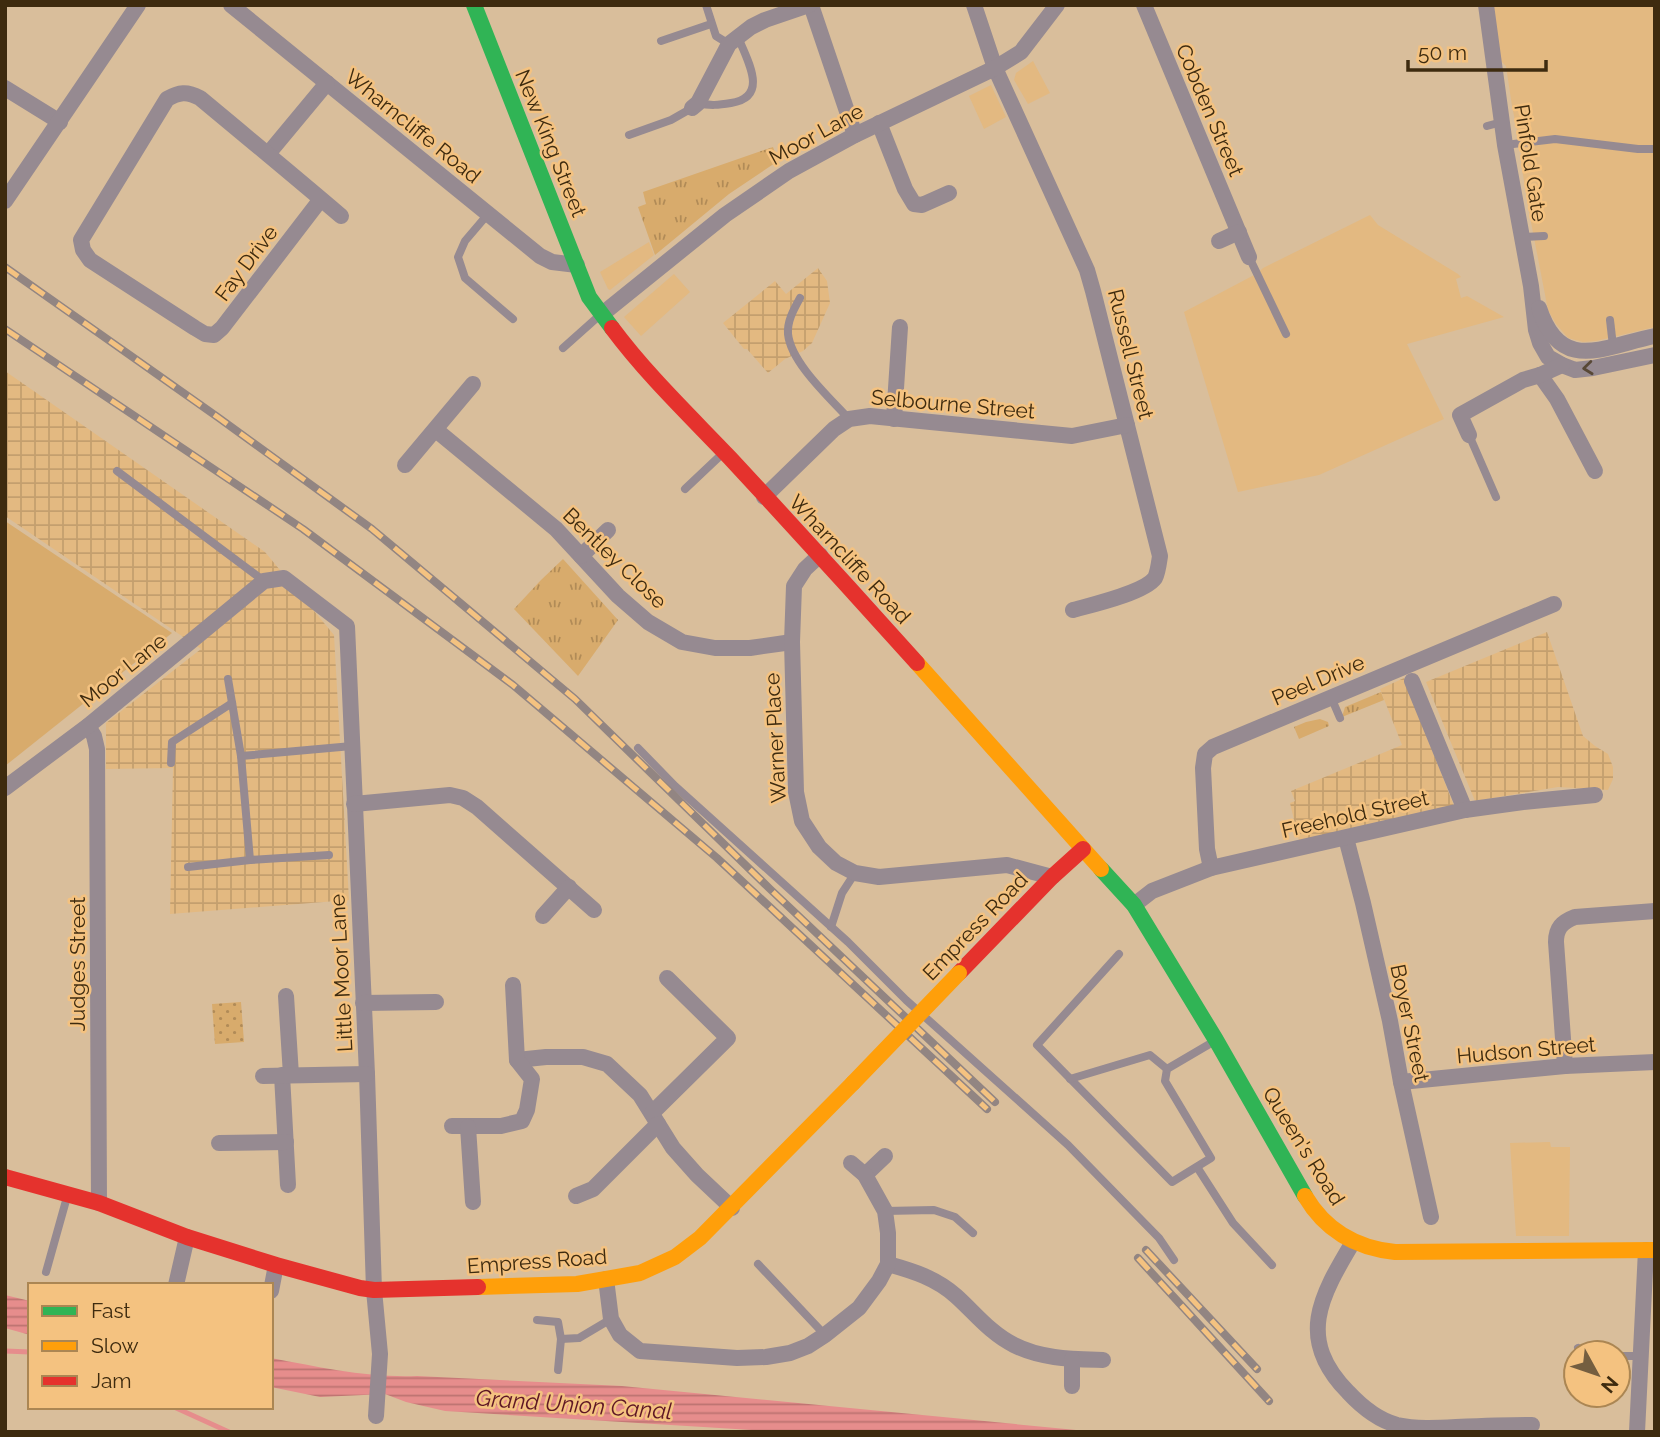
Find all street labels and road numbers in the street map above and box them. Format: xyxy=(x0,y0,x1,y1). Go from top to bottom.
street label: Cobden Street xyxy=(1171,40,1249,180)
street label: Wharncliffe Road xyxy=(340,64,486,188)
street label: New King Street xyxy=(510,66,592,220)
street label: Moor Lane xyxy=(765,98,867,170)
street label: Pinfold Gate xyxy=(1509,102,1553,224)
street label: Fay Drive xyxy=(209,220,283,306)
street label: Russell Street xyxy=(1103,286,1159,422)
street label: Selbourne Street xyxy=(870,384,1036,424)
street label: Wharncliffe Road xyxy=(784,489,916,629)
street label: Bentley Close xyxy=(558,502,672,614)
street label: Moor Lane xyxy=(75,628,171,712)
street label: Peel Drive xyxy=(1268,649,1368,711)
street label: Warner Place xyxy=(759,672,791,804)
street label: Freehold Street xyxy=(1279,785,1431,843)
street label: Empress Road xyxy=(917,867,1033,985)
street label: Little Moor Lane xyxy=(324,893,358,1053)
street label: Judges Street xyxy=(65,897,90,1031)
street label: Boyer Street xyxy=(1385,962,1435,1084)
street label: Hudson Street xyxy=(1455,1031,1597,1069)
street label: Queen's Road xyxy=(1258,1082,1350,1210)
street label: Empress Road xyxy=(466,1244,608,1278)

